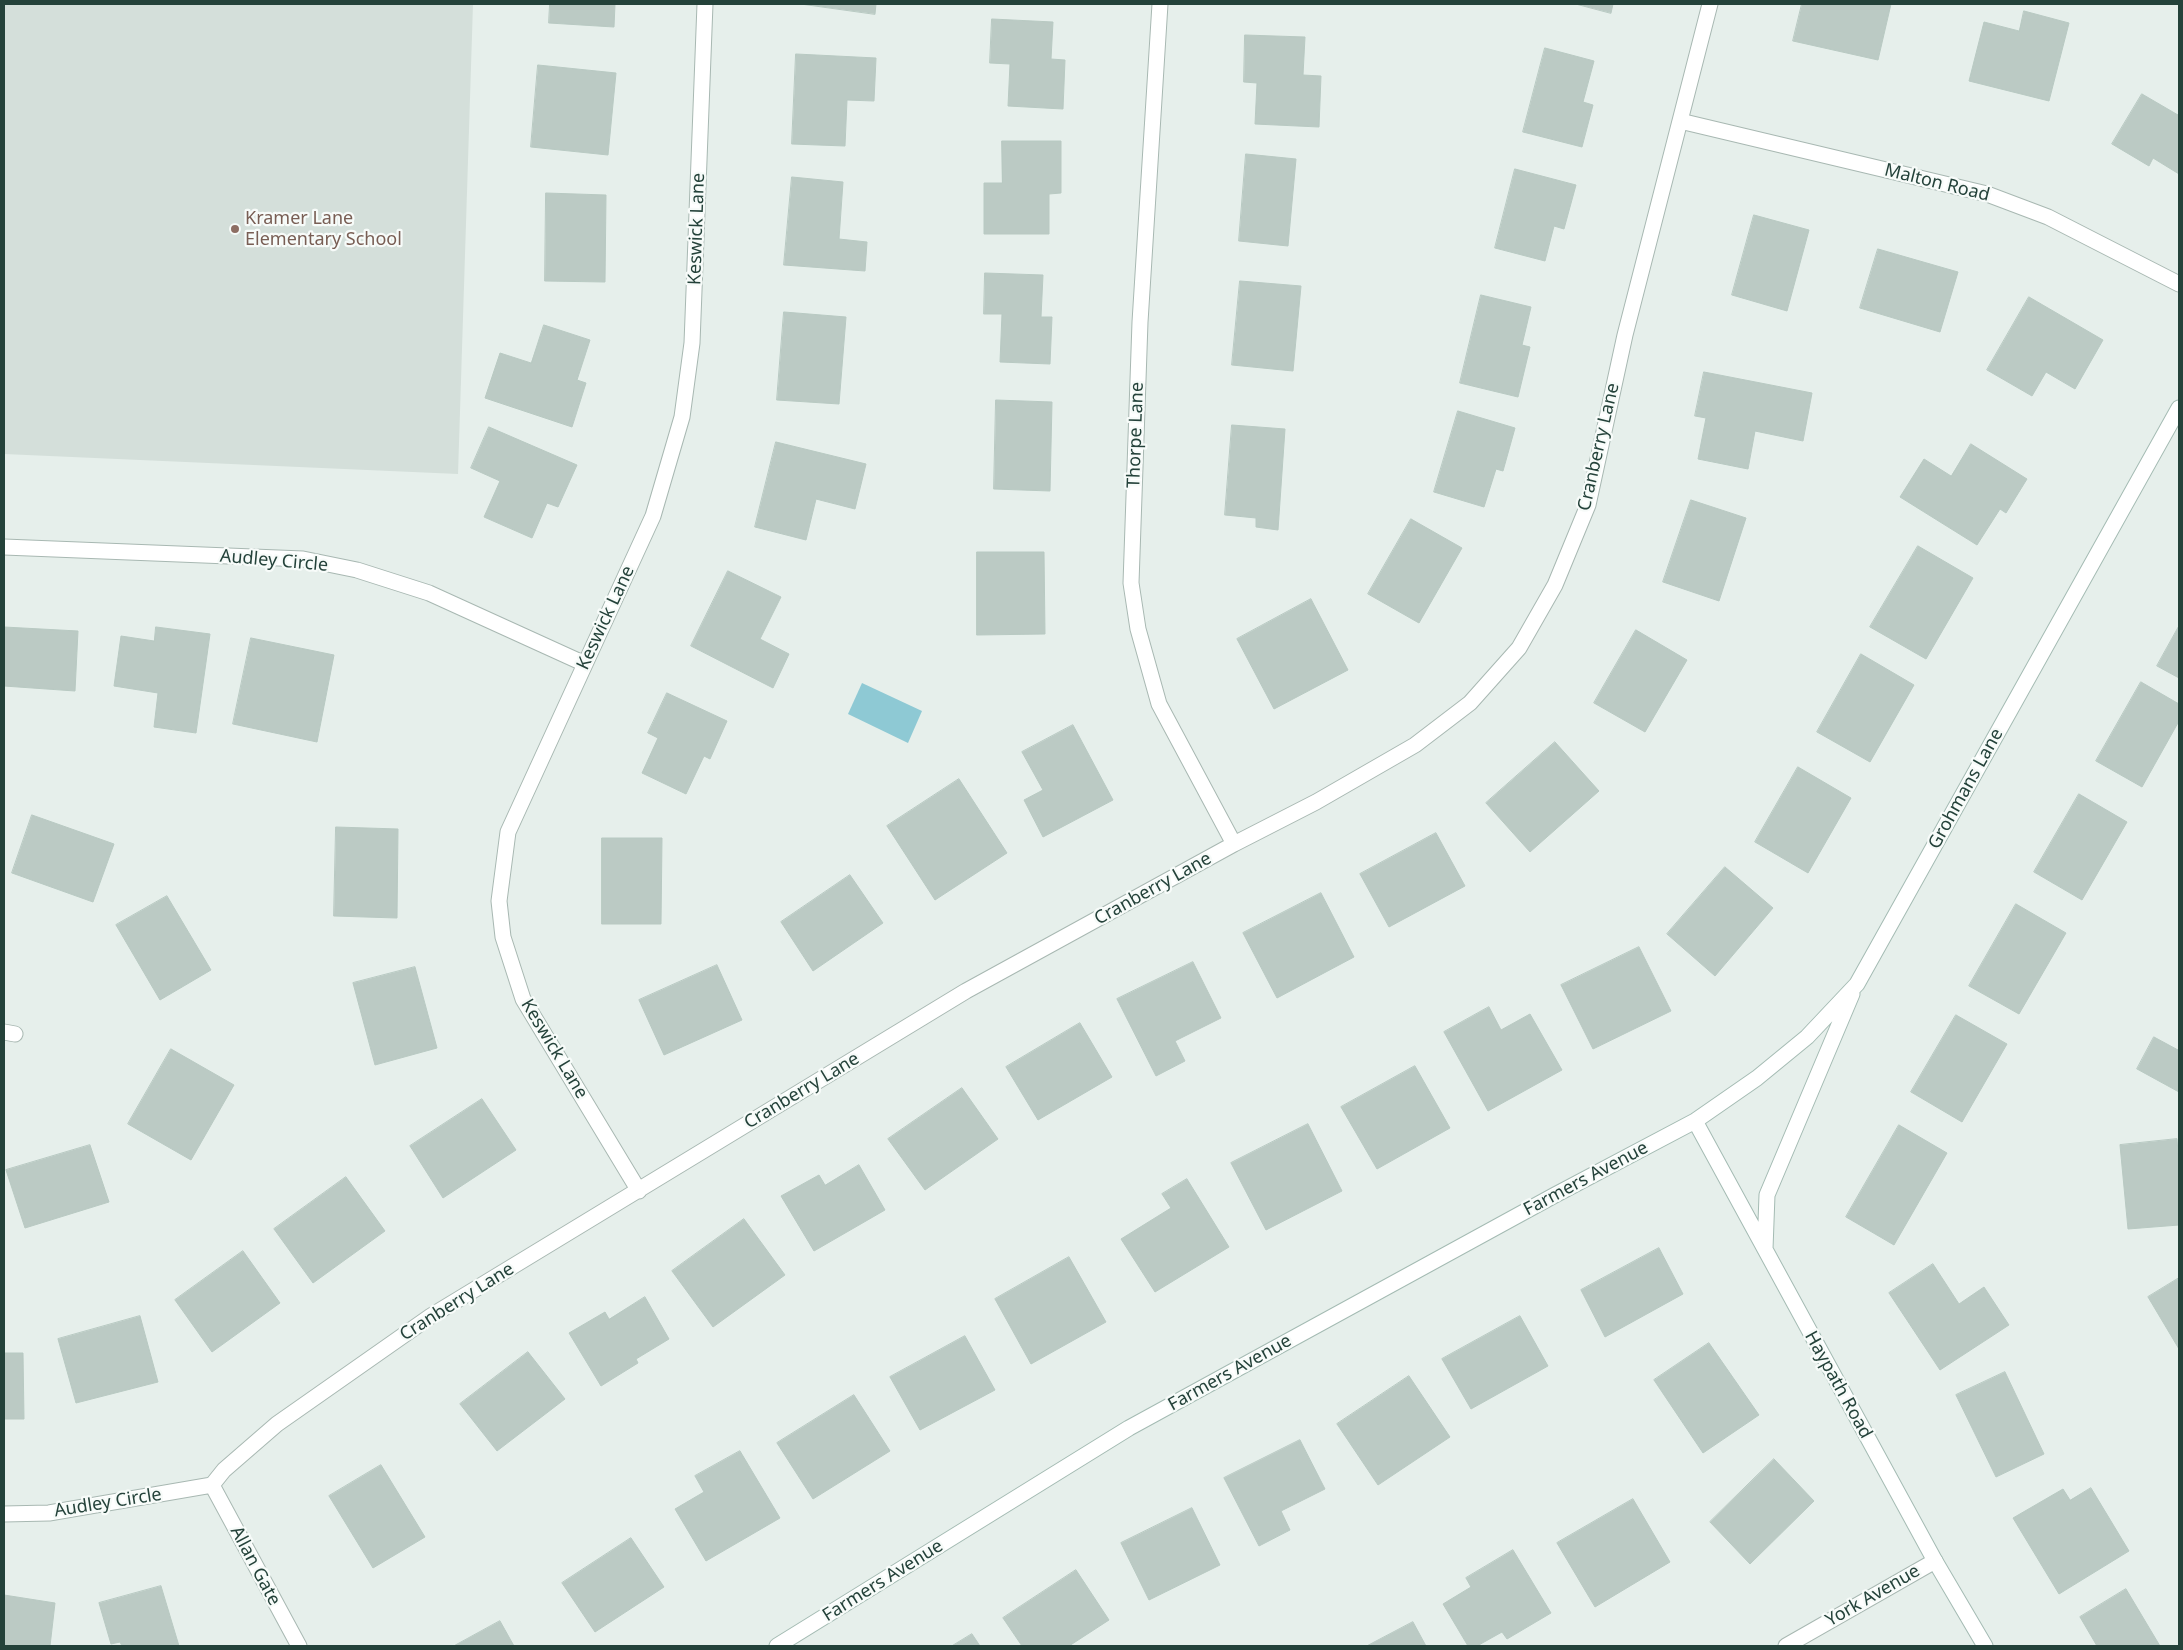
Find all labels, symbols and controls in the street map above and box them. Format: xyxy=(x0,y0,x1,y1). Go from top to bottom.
street label: Malton Road xyxy=(1882,160,1992,206)
street label: Keswick Lane xyxy=(684,172,710,286)
place label: Kramer Lane Elementary School xyxy=(245,208,402,250)
marker: Kramer Lane Elementary School xyxy=(229,223,241,235)
street label: Cranberry Lane xyxy=(1574,381,1624,513)
street label: Thorpe Lane xyxy=(1123,382,1149,488)
street label: Audley Circle xyxy=(219,546,329,576)
street label: Keswick Lane xyxy=(572,562,640,674)
street label: Grohmans Lane xyxy=(1924,725,2008,853)
street label: Cranberry Lane xyxy=(1091,848,1215,930)
street label: Keswick Lane xyxy=(516,995,592,1103)
street label: Cranberry Lane xyxy=(741,1048,863,1134)
street label: Farmers Avenue xyxy=(1520,1137,1652,1221)
street label: Cranberry Lane xyxy=(396,1258,518,1346)
street label: Haypath Road xyxy=(1800,1328,1876,1442)
street label: Farmers Avenue xyxy=(1165,1330,1295,1416)
street label: Audley Circle xyxy=(53,1484,163,1522)
street label: Allan Gate xyxy=(225,1523,285,1609)
street label: Farmers Avenue xyxy=(819,1535,947,1627)
street label: York Avenue xyxy=(1822,1560,1924,1632)

